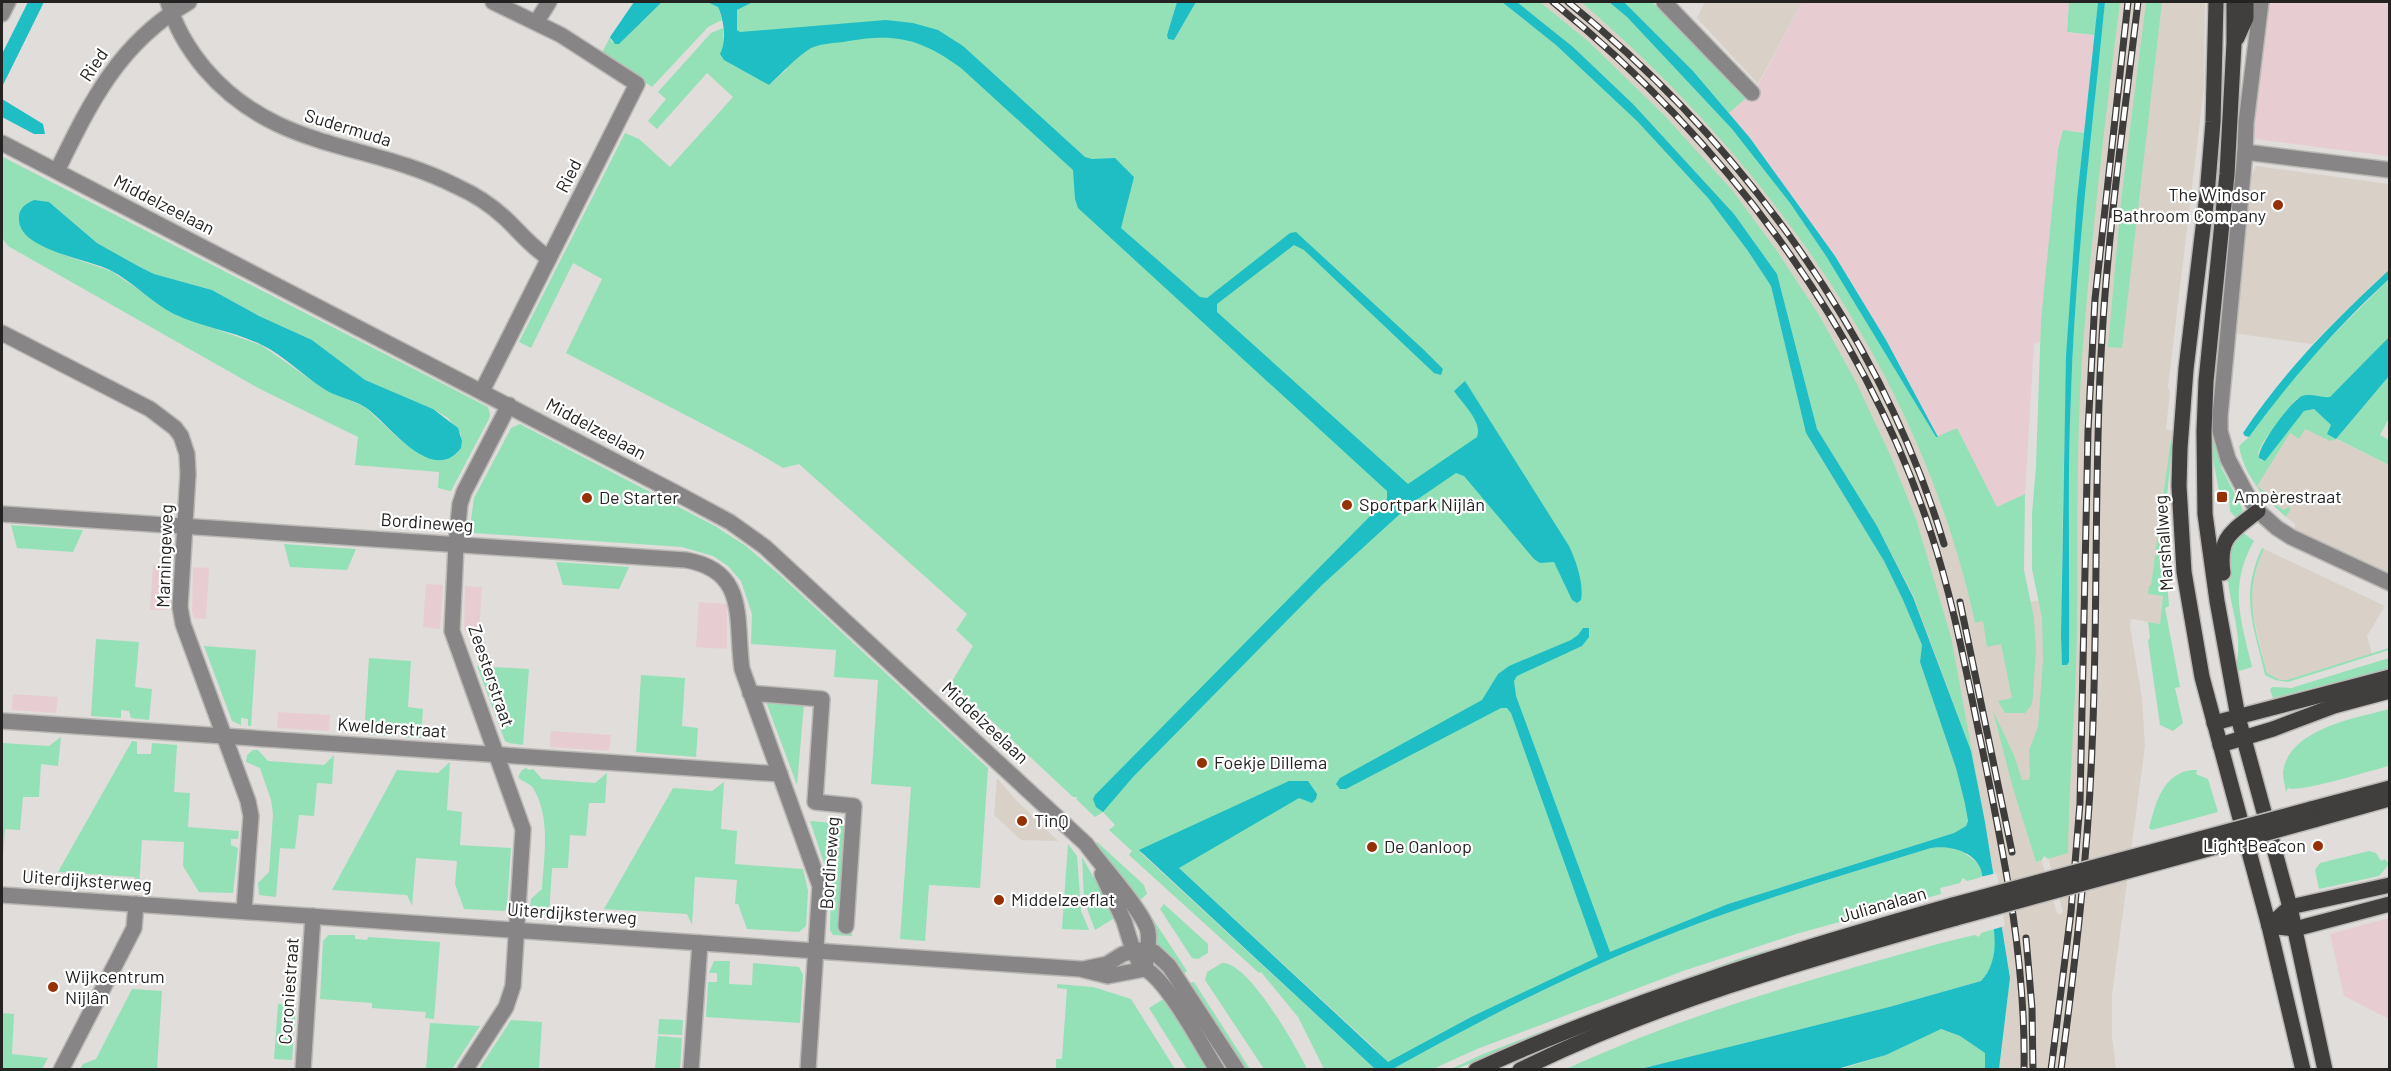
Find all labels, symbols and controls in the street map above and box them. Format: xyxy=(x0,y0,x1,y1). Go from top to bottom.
street label: Ried xyxy=(74,44,112,85)
street label: Sudermuda xyxy=(302,103,394,151)
street label: Ried xyxy=(550,155,586,196)
street label: Middelzeelaan xyxy=(110,169,219,239)
place label: The Windsor Bathroom Company xyxy=(2112,183,2266,226)
marker: The Windsor Bathroom Company xyxy=(2271,198,2285,212)
street label: Middelzeelaan xyxy=(543,393,650,464)
place label: Ampèrestraat xyxy=(2234,485,2342,507)
place label: De Starter xyxy=(599,486,679,508)
marker: Ampèrestraat xyxy=(2215,490,2229,504)
marker: De Starter xyxy=(580,491,594,505)
place label: Sportpark Nijlân xyxy=(1359,493,1485,515)
street label: Marshallweg xyxy=(2149,494,2177,592)
marker: Sportpark Nijlân xyxy=(1340,498,1354,512)
street label: Marningeweg xyxy=(151,504,177,608)
street label: Bordineweg xyxy=(380,508,474,536)
street label: Zeesterstraat xyxy=(464,622,520,730)
street label: Middelzeelaan xyxy=(938,677,1034,768)
street label: Kwelderstraat xyxy=(337,712,447,742)
place label: Foekje Dillema xyxy=(1214,751,1327,773)
marker: Foekje Dillema xyxy=(1195,756,1209,770)
place label: TinQ xyxy=(1034,809,1069,831)
marker: TinQ xyxy=(1015,814,1029,828)
street label: Bordineweg xyxy=(815,816,843,910)
place label: Light Beacon xyxy=(2203,834,2306,856)
place label: De Oanloop xyxy=(1384,835,1472,857)
marker: Light Beacon xyxy=(2311,839,2325,853)
marker: De Oanloop xyxy=(1365,840,1379,854)
street label: Uiterdijksterweg xyxy=(22,865,153,896)
street label: Julianalaan xyxy=(1837,881,1929,927)
place label: Middelzeeflat xyxy=(1011,888,1115,910)
marker: Middelzeeflat xyxy=(992,893,1006,907)
street label: Uiterdijksterweg xyxy=(507,898,638,929)
street label: Coroniestraat xyxy=(273,937,303,1045)
place label: Wijkcentrum Nijlân xyxy=(65,965,165,1008)
marker: Wijkcentrum Nijlân xyxy=(46,980,60,994)

